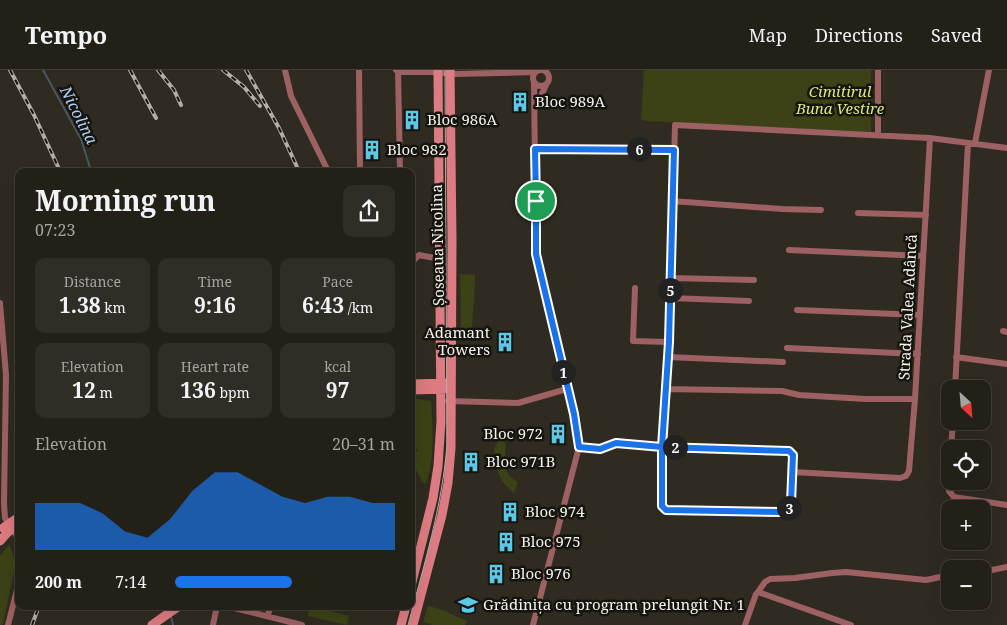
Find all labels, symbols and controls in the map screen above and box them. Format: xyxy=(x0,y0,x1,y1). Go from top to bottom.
text: Tempo xyxy=(25,18,107,51)
text: Map xyxy=(749,23,787,47)
text: Directions xyxy=(815,23,903,47)
text: Saved xyxy=(931,23,982,47)
water label: Nicolina xyxy=(55,81,103,149)
park label: Cimitirul Buna Vestire xyxy=(795,81,885,118)
building icon: Bloc 989A xyxy=(509,91,531,113)
place label: Bloc 989A xyxy=(535,91,606,111)
building icon: Bloc 986A xyxy=(401,109,423,131)
place label: Bloc 986A xyxy=(427,109,498,129)
pin: 6 xyxy=(626,136,652,162)
building icon: Bloc 982 xyxy=(361,139,383,161)
place label: Bloc 982 xyxy=(387,139,447,159)
text: 6 xyxy=(636,140,643,159)
pin xyxy=(515,180,557,222)
text: Morning run xyxy=(35,181,216,219)
street label: Șoseaua Nicolina xyxy=(426,184,448,306)
button: share xyxy=(343,185,395,237)
icon: arrive xyxy=(522,187,550,215)
text: 07:23 xyxy=(35,219,75,241)
street label: Strada Valea Adâncă xyxy=(893,233,921,381)
text: Distance xyxy=(64,272,121,291)
text: Time xyxy=(198,272,232,291)
text: Pace xyxy=(322,272,353,291)
pin: 5 xyxy=(658,278,682,302)
text: 5 xyxy=(667,281,674,300)
text: 1.38 xyxy=(59,291,101,319)
text: 9:16 xyxy=(194,291,236,319)
text: 6:43 xyxy=(302,291,344,319)
text: km xyxy=(101,298,126,317)
text: /km xyxy=(344,298,373,317)
place label: Adamant Towers xyxy=(424,322,490,359)
building icon: Adamant Towers xyxy=(494,331,516,353)
text: Elevation xyxy=(61,357,124,376)
text: Heart rate xyxy=(181,357,249,376)
text: kcal xyxy=(324,357,351,376)
pin: 1 xyxy=(550,360,576,384)
text: 1 xyxy=(560,363,567,382)
text: 12 xyxy=(72,376,96,404)
text: 136 xyxy=(180,376,216,404)
text: 97 xyxy=(326,376,350,404)
north arrow xyxy=(941,380,991,430)
map controls xyxy=(941,380,991,610)
text: m xyxy=(96,383,113,402)
text: bpm xyxy=(216,383,250,402)
place label: Bloc 972 xyxy=(483,423,543,443)
building icon: Bloc 972 xyxy=(547,423,569,445)
text: Elevation xyxy=(35,433,107,455)
text: 20–31 m xyxy=(332,433,395,455)
pin: 2 xyxy=(662,434,688,460)
text: 2 xyxy=(672,438,679,457)
button: locate xyxy=(941,440,991,490)
building icon: Bloc 971B xyxy=(460,451,482,473)
place label: Bloc 971B xyxy=(486,451,555,471)
pin: 3 xyxy=(776,496,802,520)
text: 3 xyxy=(786,499,793,518)
button: + xyxy=(941,500,991,550)
building icon: Bloc 974 xyxy=(499,501,521,523)
place label: Bloc 974 xyxy=(525,501,585,521)
building icon: Bloc 975 xyxy=(495,531,517,553)
place label: Bloc 975 xyxy=(521,531,581,551)
button: − xyxy=(941,560,991,610)
building icon: Bloc 976 xyxy=(485,563,507,585)
place label: Bloc 976 xyxy=(511,563,571,583)
text: 200 m xyxy=(35,571,82,593)
text: 7:14 xyxy=(115,571,146,593)
school or university icon: Grădinița cu program prelungit Nr. 1 xyxy=(457,594,479,616)
place label: Grădinița cu program prelungit Nr. 1 xyxy=(483,594,745,614)

